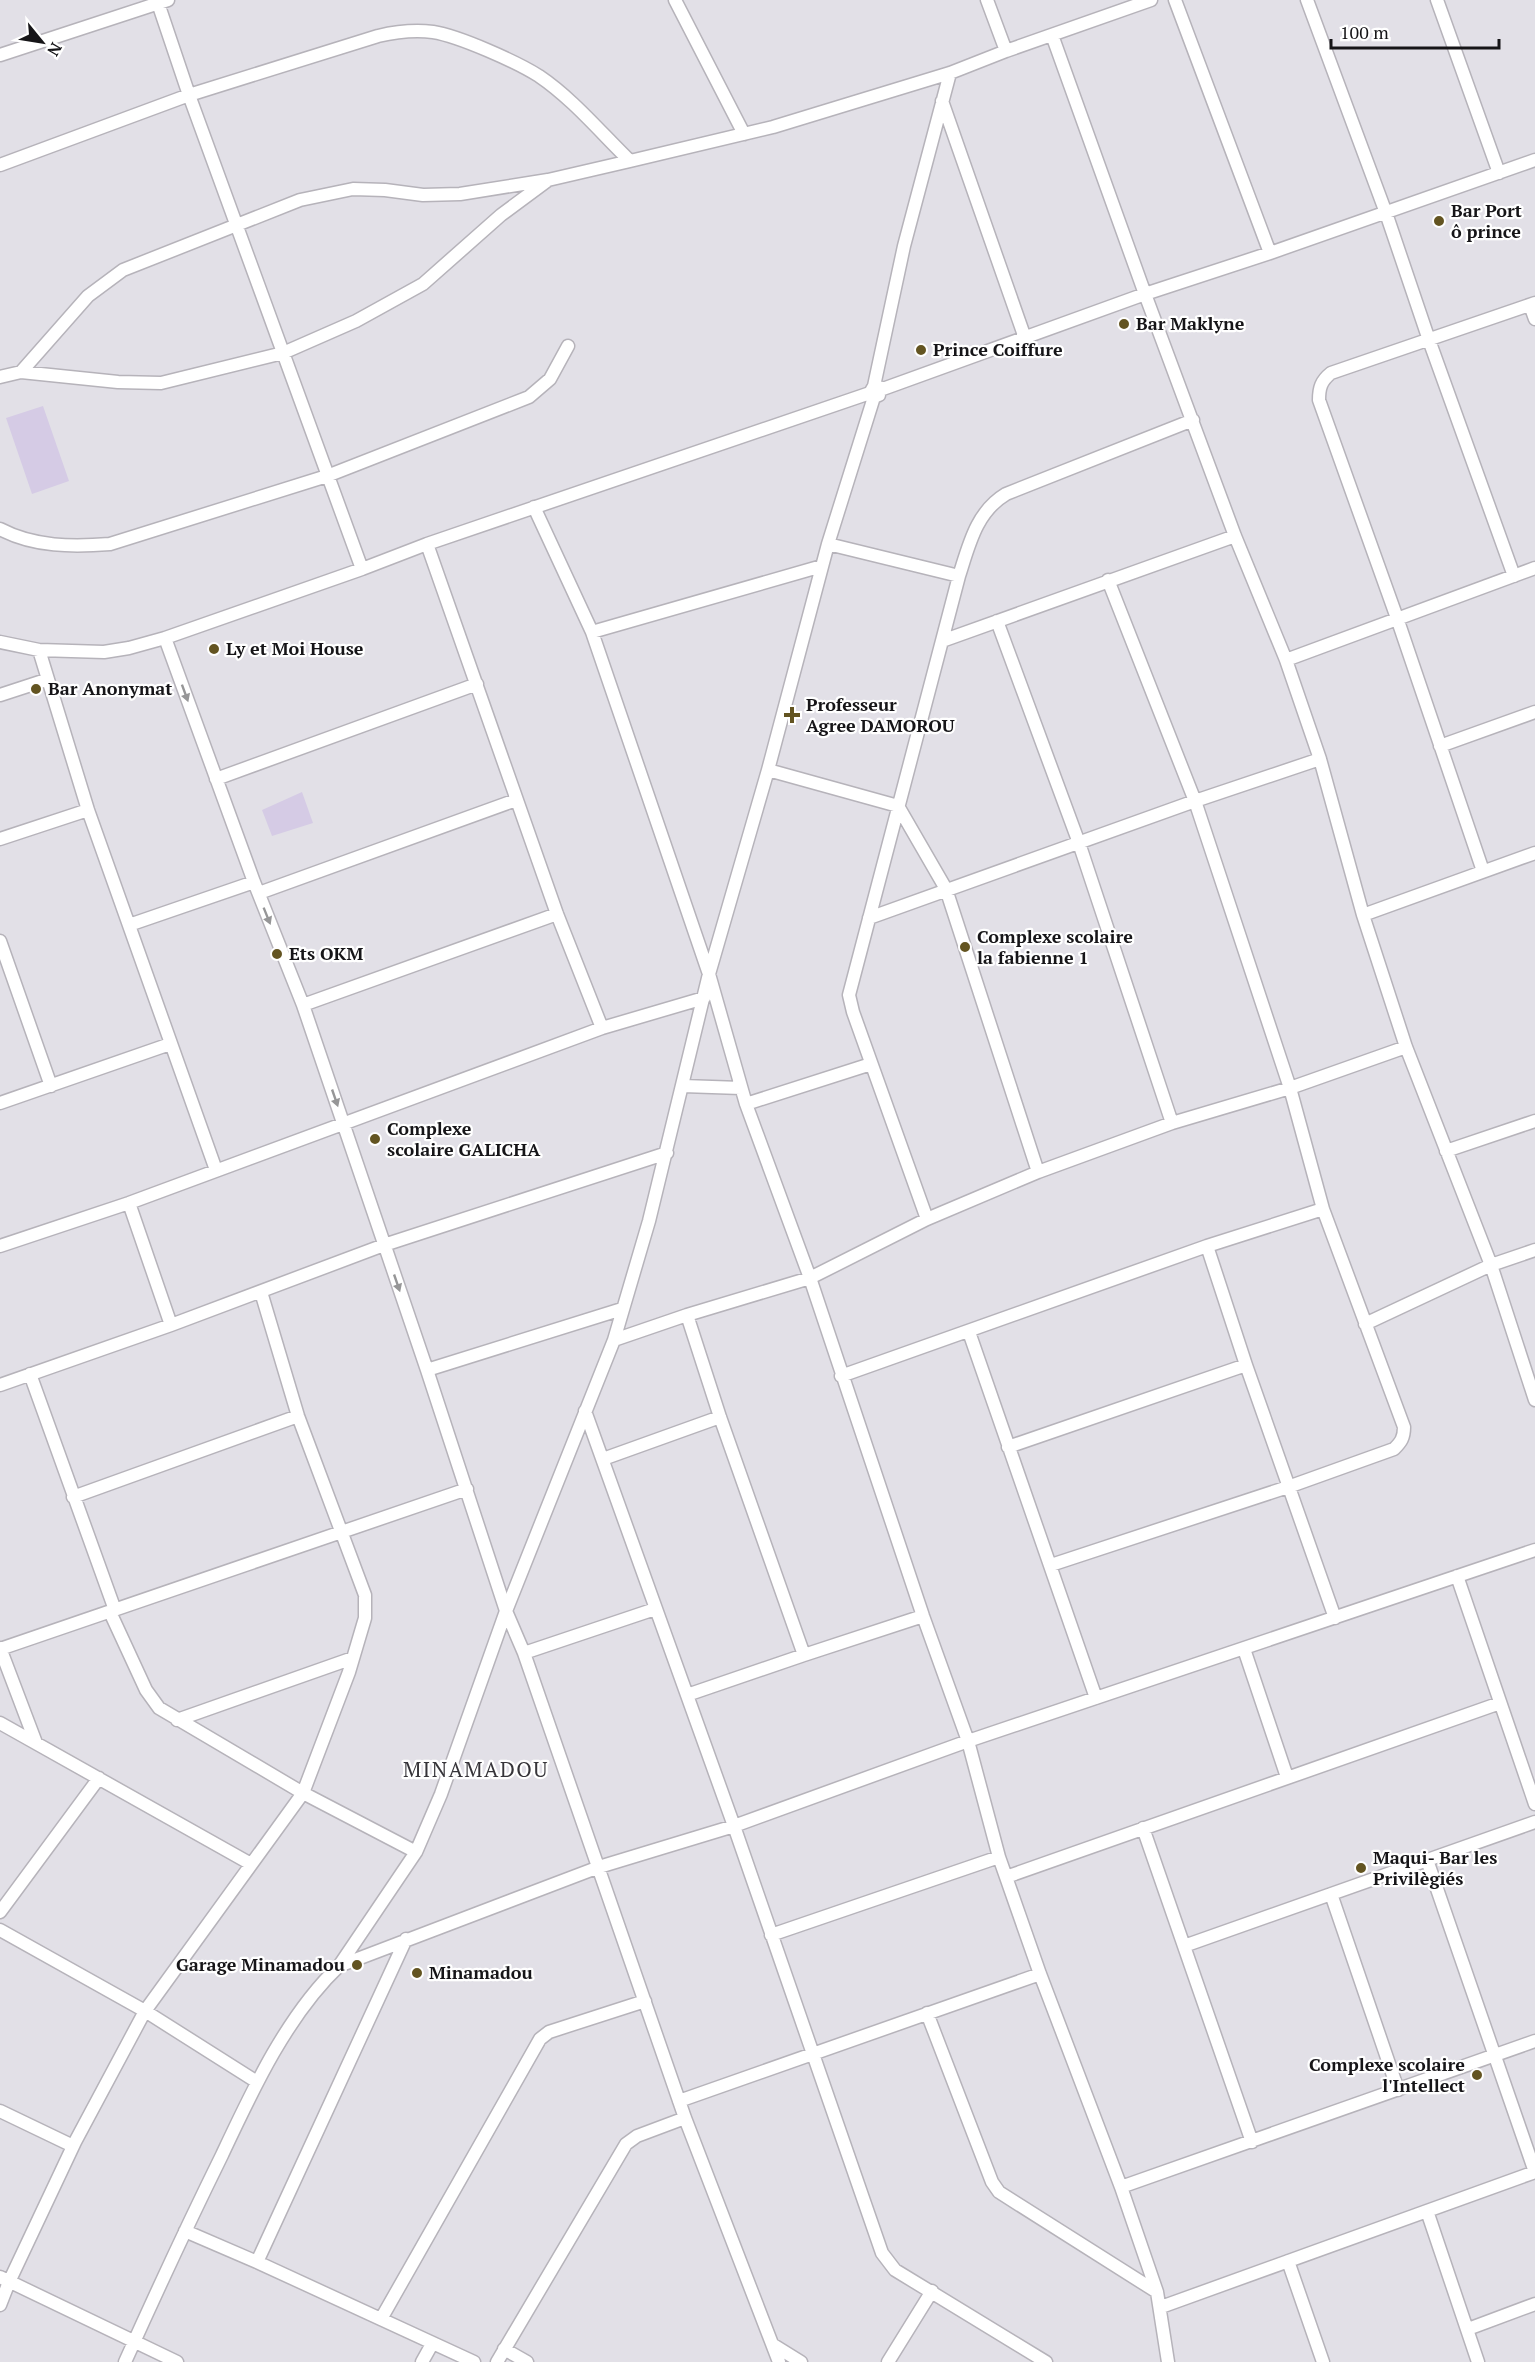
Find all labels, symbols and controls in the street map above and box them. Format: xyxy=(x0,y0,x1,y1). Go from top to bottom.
north arrow xyxy=(12,12,72,72)
scale bar xyxy=(1331,12,1499,50)
text: 100 m xyxy=(1340,20,1389,44)
text: N xyxy=(42,39,68,60)
place label: Bar Port ô prince xyxy=(1451,198,1522,243)
marker: Bar Port ô prince xyxy=(1432,214,1446,228)
place label: Bar Maklyne xyxy=(1136,311,1245,335)
marker: Bar Maklyne xyxy=(1117,317,1131,331)
place label: Prince Coiffure xyxy=(933,337,1063,361)
marker: Prince Coiffure xyxy=(914,343,928,357)
place label: Ly et Moi House xyxy=(226,636,364,660)
marker: Ly et Moi House xyxy=(207,642,221,656)
place label: Bar Anonymat xyxy=(48,676,173,700)
marker: Bar Anonymat xyxy=(29,682,43,696)
one-way arrow xyxy=(181,685,191,703)
place label: Professeur Agree DAMOROU xyxy=(806,692,955,737)
marker: Professeur Agree DAMOROU xyxy=(783,706,801,724)
one-way arrow xyxy=(263,907,273,925)
place label: Complexe scolaire la fabienne 1 xyxy=(977,924,1133,969)
marker: Complexe scolaire la fabienne 1 xyxy=(958,940,972,954)
place label: Ets OKM xyxy=(289,941,363,965)
marker: Ets OKM xyxy=(270,947,284,961)
one-way arrow xyxy=(331,1090,341,1108)
place label: Complexe scolaire GALICHA xyxy=(387,1116,541,1161)
marker: Complexe scolaire GALICHA xyxy=(368,1132,382,1146)
one-way arrow xyxy=(393,1275,403,1293)
district label: MINAMADOU xyxy=(403,1755,549,1783)
place label: Maqui- Bar les Privilègiés xyxy=(1373,1845,1497,1890)
marker: Maqui- Bar les Privilègiés xyxy=(1354,1861,1368,1875)
place label: Garage Minamadou xyxy=(176,1952,345,1976)
marker: Garage Minamadou xyxy=(350,1958,364,1972)
place label: Minamadou xyxy=(429,1960,533,1984)
marker: Minamadou xyxy=(410,1966,424,1980)
place label: Complexe scolaire l'Intellect xyxy=(1309,2052,1465,2097)
marker: Complexe scolaire l'Intellect xyxy=(1470,2068,1484,2082)

